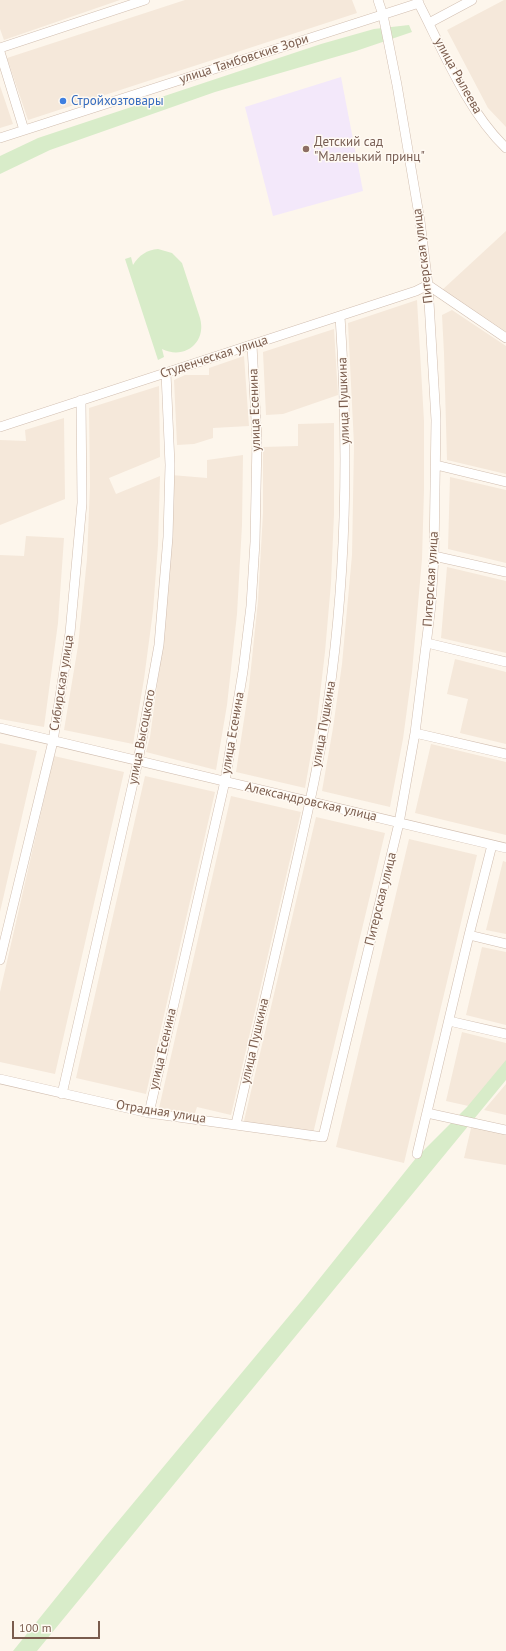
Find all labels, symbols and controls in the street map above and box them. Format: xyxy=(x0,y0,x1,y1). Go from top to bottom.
street label: улица Тамбовские Зори xyxy=(177,31,311,87)
street label: улица Рылеева xyxy=(431,35,485,117)
place label: Стройхозтовары xyxy=(71,93,163,109)
marker: Стройхозтовары xyxy=(58,96,68,106)
place label: Детский сад "Маленький принц" xyxy=(314,134,425,165)
marker: Детский сад "Маленький принц" xyxy=(301,144,311,154)
street label: Питерская улица xyxy=(409,208,437,304)
street label: Студенческая улица xyxy=(158,332,270,382)
street label: улица Пушкина xyxy=(335,357,353,445)
street label: улица Есенина xyxy=(246,368,264,452)
street label: Питерская улица xyxy=(420,531,442,627)
street label: Сибирская улица xyxy=(47,634,77,732)
street label: улица Пушкина xyxy=(309,680,339,768)
street label: улица Высоцкого xyxy=(125,688,159,786)
street label: улица Есенина xyxy=(218,691,248,775)
street label: Александровская улица xyxy=(244,779,378,825)
street label: Питерская улица xyxy=(362,851,400,947)
street label: улица Пушкина xyxy=(238,997,272,1085)
street label: улица Есенина xyxy=(146,1007,180,1091)
street label: Отрадная улица xyxy=(115,1097,207,1127)
scale bar xyxy=(14,1613,102,1639)
text: 100 m xyxy=(19,1620,52,1635)

